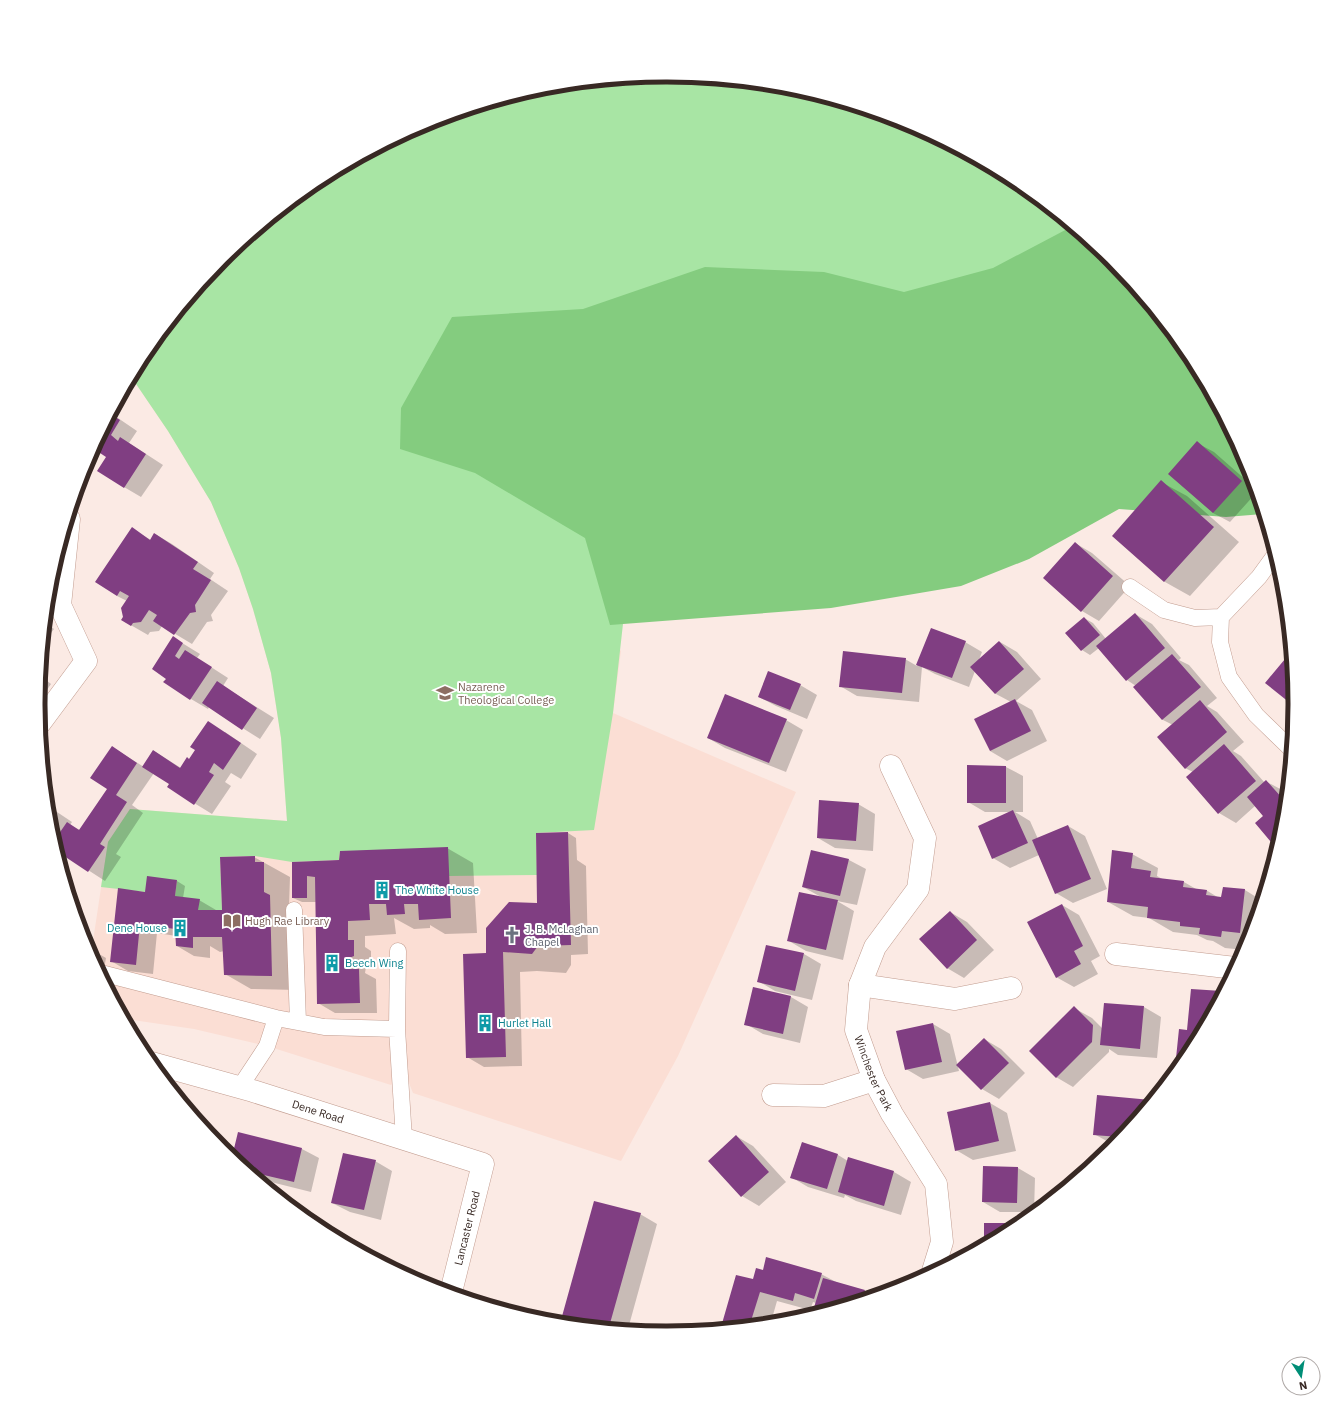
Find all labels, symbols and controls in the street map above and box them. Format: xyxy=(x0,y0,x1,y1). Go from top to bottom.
place label: Nazarene Theological College xyxy=(458,680,554,707)
school or university icon: Nazarene Theological College xyxy=(435,683,455,703)
building icon: The White House xyxy=(372,880,392,900)
place label: The White House xyxy=(395,883,479,897)
library icon: Hugh Rae Library xyxy=(222,911,242,931)
place label: Hugh Rae Library xyxy=(245,914,330,928)
building icon: Dene House xyxy=(170,918,190,938)
place label: Dene House xyxy=(107,921,167,935)
place label: J. B. McLaghan Chapel xyxy=(525,922,599,949)
church icon: J. B. McLaghan Chapel xyxy=(502,925,522,945)
building icon: Beech Wing xyxy=(322,953,342,973)
place label: Beech Wing xyxy=(345,956,403,970)
building icon: Hurlet Hall xyxy=(475,1013,495,1033)
place label: Hurlet Hall xyxy=(498,1016,551,1030)
street label: Winchester Park xyxy=(852,1034,896,1113)
street label: Dene Road xyxy=(290,1097,346,1126)
street label: Lancaster Road xyxy=(451,1189,483,1267)
north arrow xyxy=(1281,1356,1321,1396)
text: N xyxy=(1298,1378,1308,1393)

